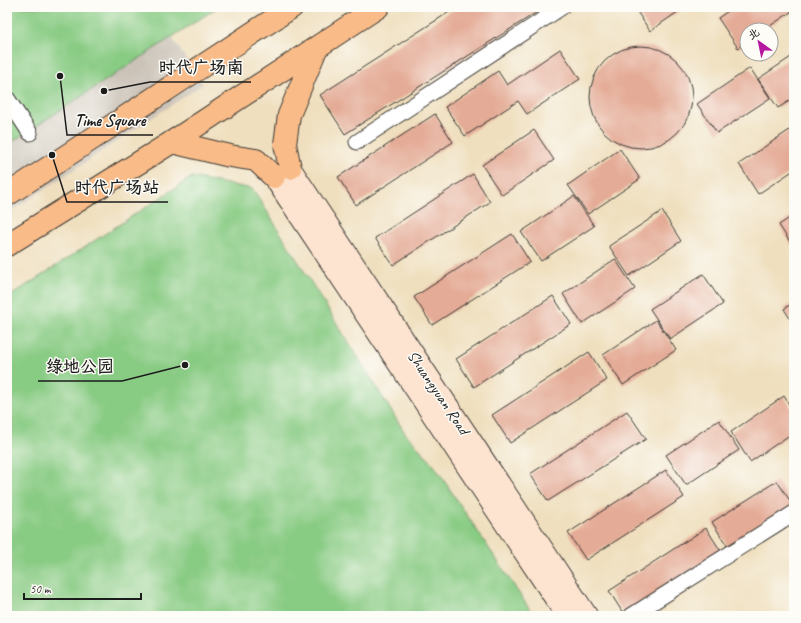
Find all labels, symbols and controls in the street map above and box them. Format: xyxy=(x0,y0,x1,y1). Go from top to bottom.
north arrow xyxy=(739,22,779,62)
text: 北 xyxy=(745,25,762,42)
callout: 时代广场南 xyxy=(150,53,251,82)
text: 时代广场南 xyxy=(159,57,244,78)
callout: Time Square xyxy=(67,106,153,135)
text: Time Square xyxy=(74,110,147,131)
callout: 时代广场站 xyxy=(67,173,168,202)
text: 时代广场站 xyxy=(75,177,160,198)
street label: Shuangyuan Road xyxy=(403,347,475,441)
callout: 绿地公园 xyxy=(38,352,122,381)
text: 绿地公园 xyxy=(46,356,114,377)
scale bar xyxy=(24,575,141,601)
text: 50 m xyxy=(30,581,52,597)

